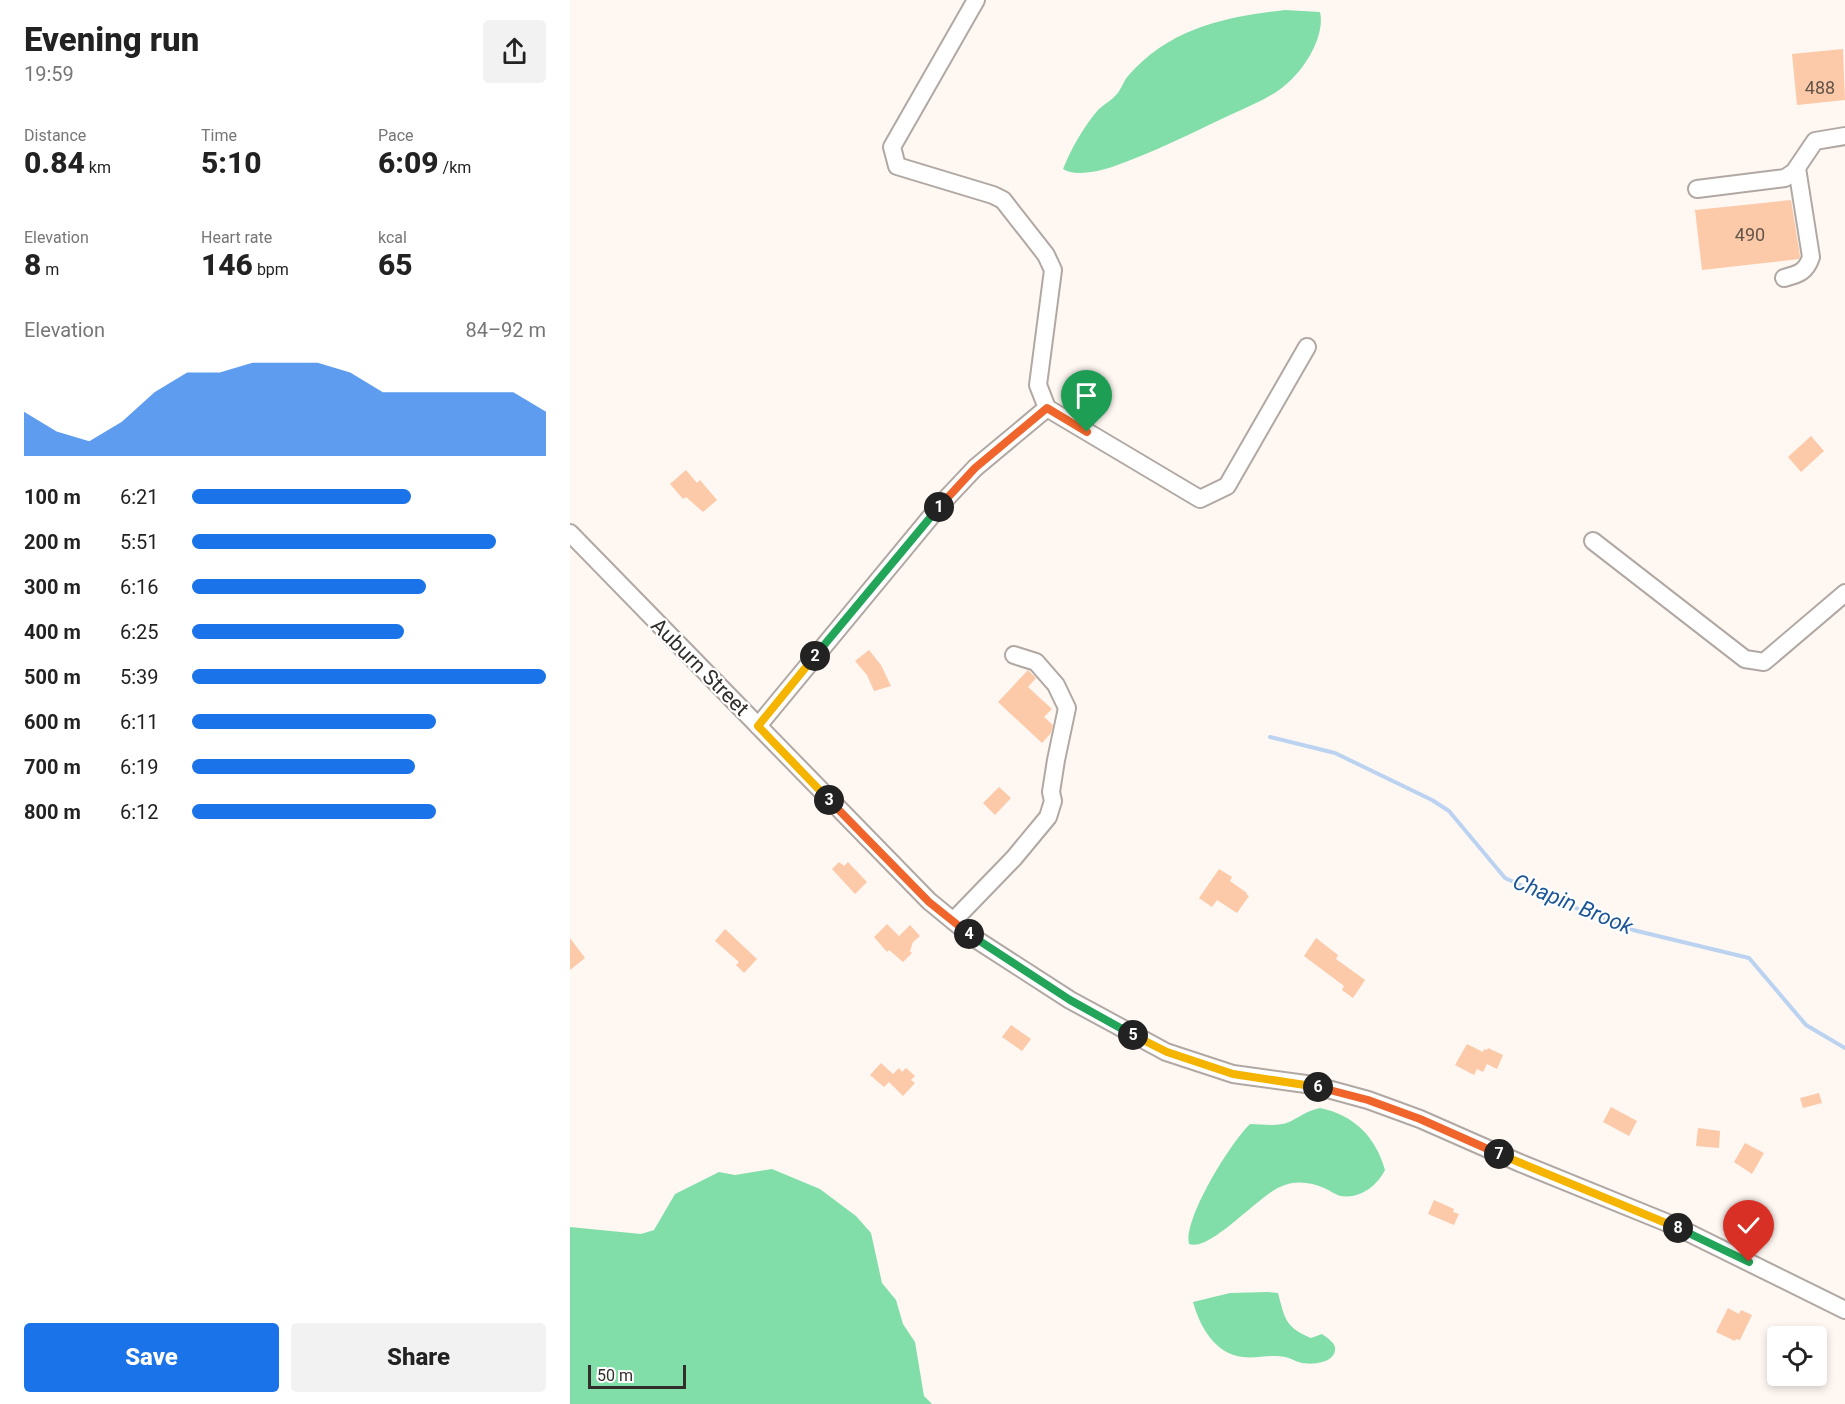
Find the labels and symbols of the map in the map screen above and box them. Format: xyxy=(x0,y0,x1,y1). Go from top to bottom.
house number: 488 xyxy=(1805,77,1835,98)
house number: 490 xyxy=(1735,224,1765,245)
pin xyxy=(1061,370,1112,432)
pin: 1 xyxy=(924,492,954,522)
street label: Auburn Street xyxy=(646,613,754,721)
pin: 2 xyxy=(800,641,830,671)
pin: 3 xyxy=(814,785,844,815)
water label: Chapin Brook xyxy=(1509,869,1638,940)
pin: 4 xyxy=(954,919,984,949)
pin: 5 xyxy=(1118,1020,1148,1050)
pin: 6 xyxy=(1303,1072,1333,1102)
pin: 7 xyxy=(1484,1139,1514,1169)
pin xyxy=(1723,1200,1774,1262)
pin: 8 xyxy=(1663,1213,1693,1243)
scale bar xyxy=(588,1362,686,1390)

